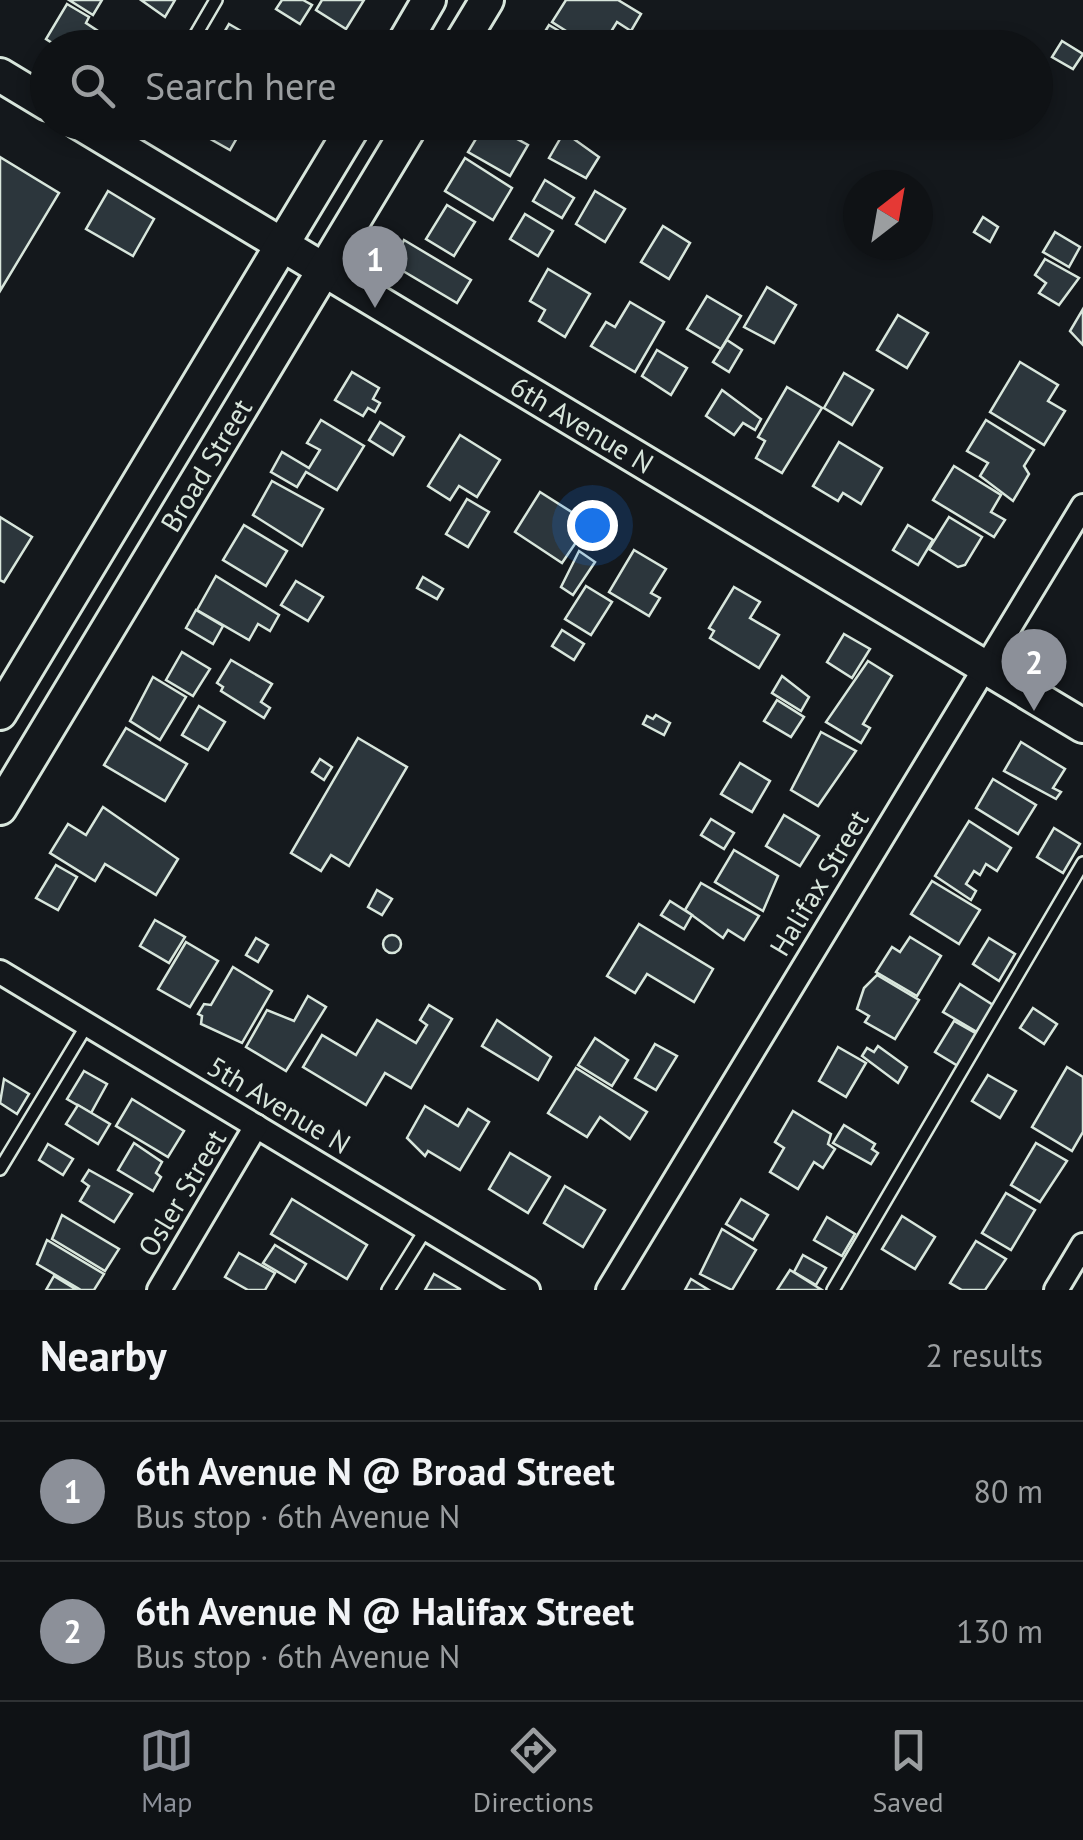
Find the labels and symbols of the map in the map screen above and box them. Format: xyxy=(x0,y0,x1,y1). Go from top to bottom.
north arrow xyxy=(843,170,933,260)
pin: 1 xyxy=(342,226,408,308)
street label: 6th Avenue N xyxy=(504,367,661,482)
street label: Broad Street xyxy=(152,391,260,538)
your location xyxy=(567,500,618,551)
pin: 2 xyxy=(1002,628,1066,711)
street label: Halifax Street xyxy=(761,803,877,962)
street label: 5th Avenue N xyxy=(201,1047,358,1162)
street label: Osler Street xyxy=(129,1122,234,1263)

